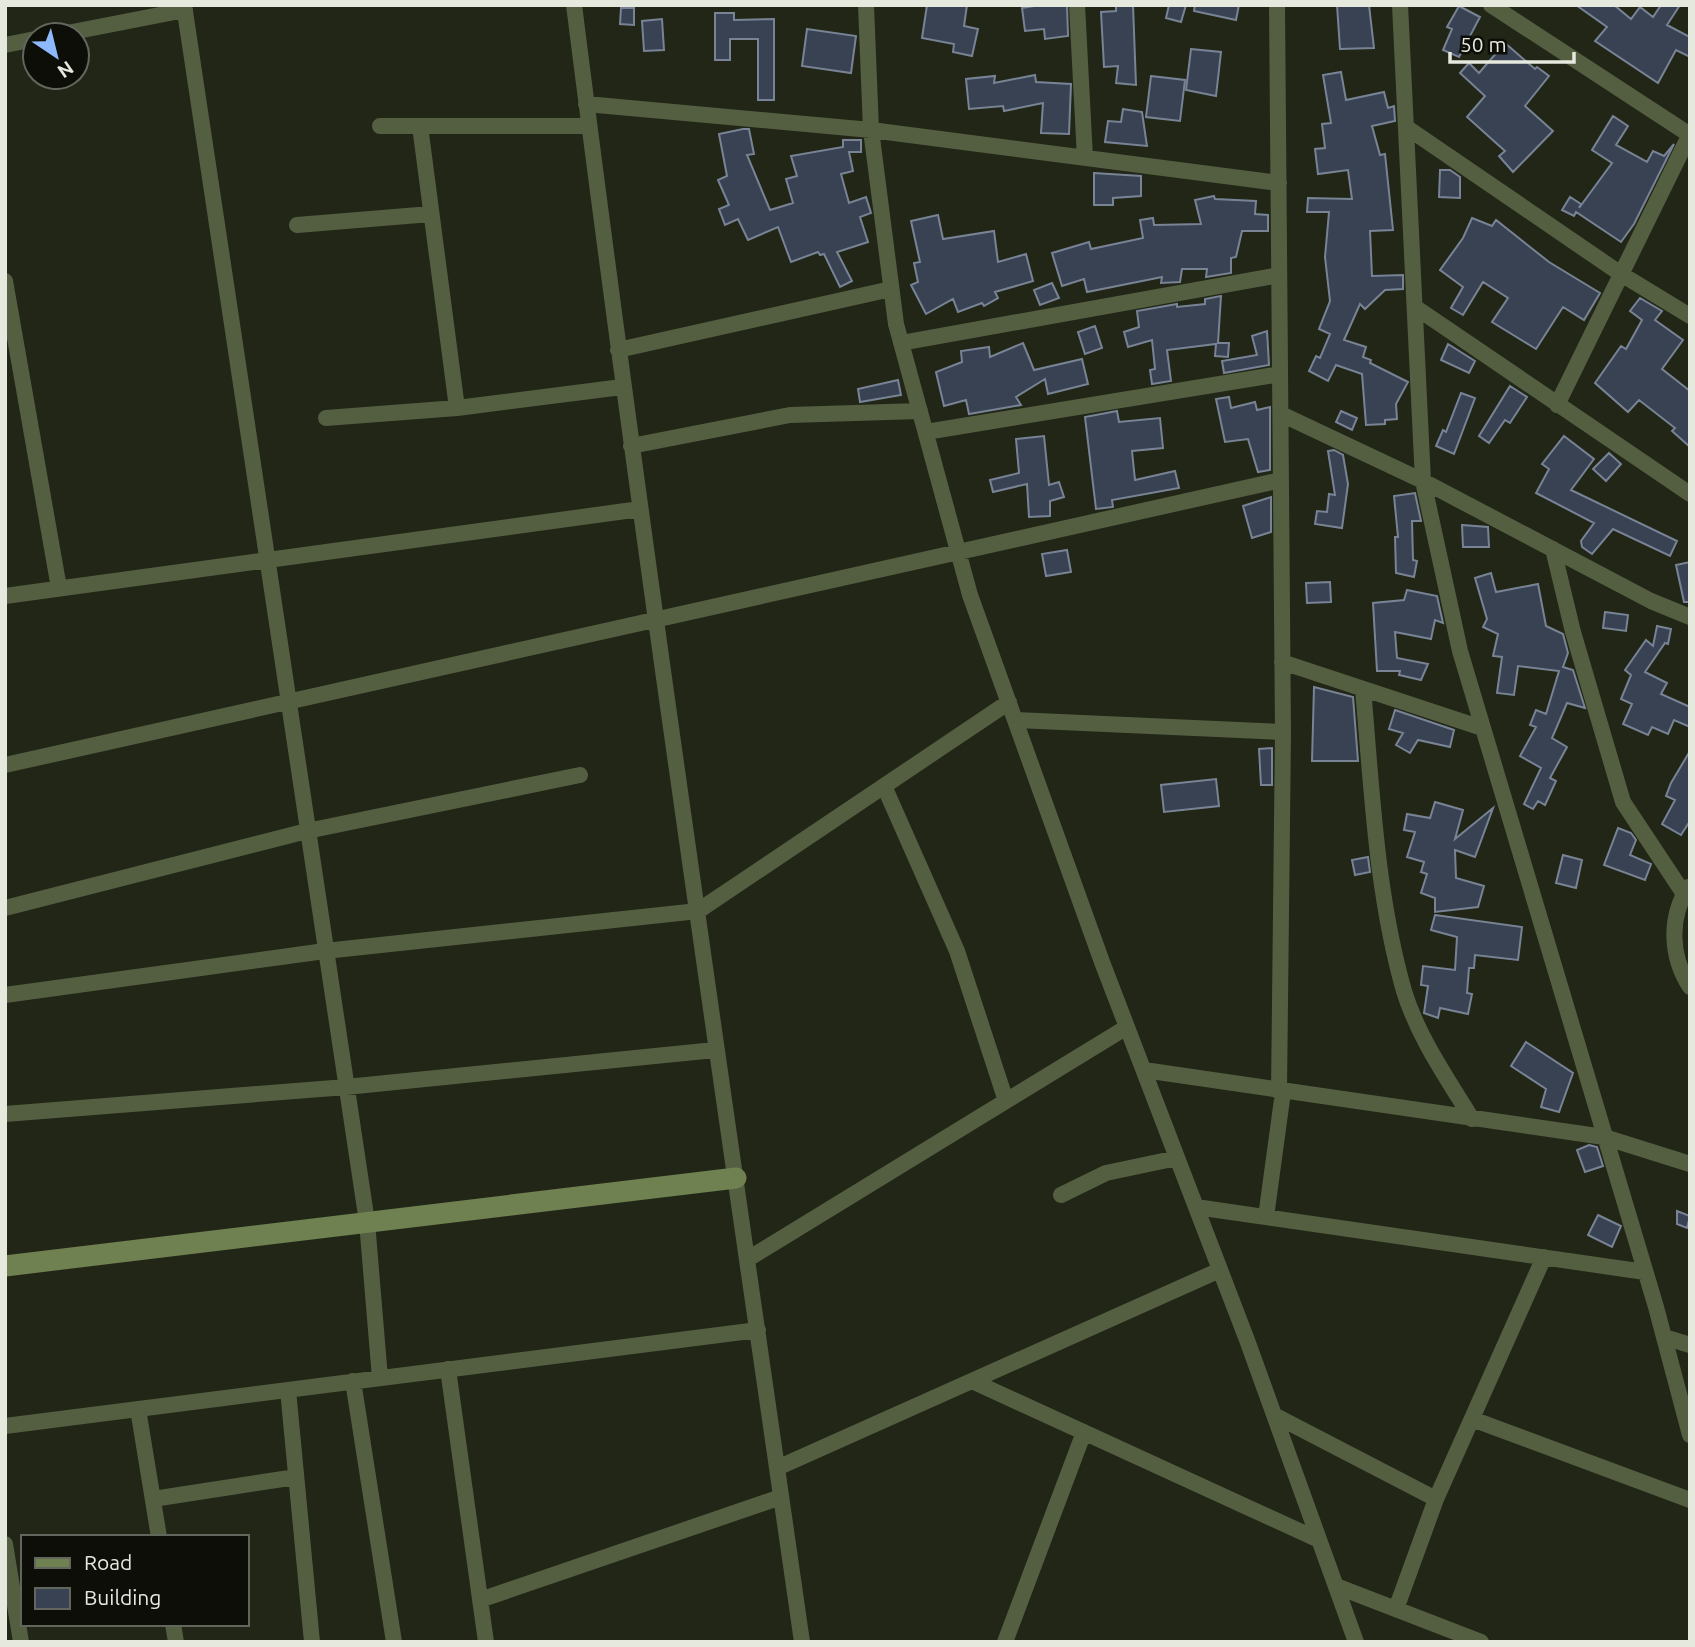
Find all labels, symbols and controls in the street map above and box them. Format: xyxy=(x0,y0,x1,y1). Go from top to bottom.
north arrow xyxy=(21,21,91,91)
scale bar xyxy=(1450,21,1574,65)
text: 50 m xyxy=(1460,32,1507,56)
text: N xyxy=(54,57,78,83)
legend xyxy=(21,1535,248,1626)
text: Road xyxy=(84,1550,132,1574)
text: Building xyxy=(84,1585,161,1609)

